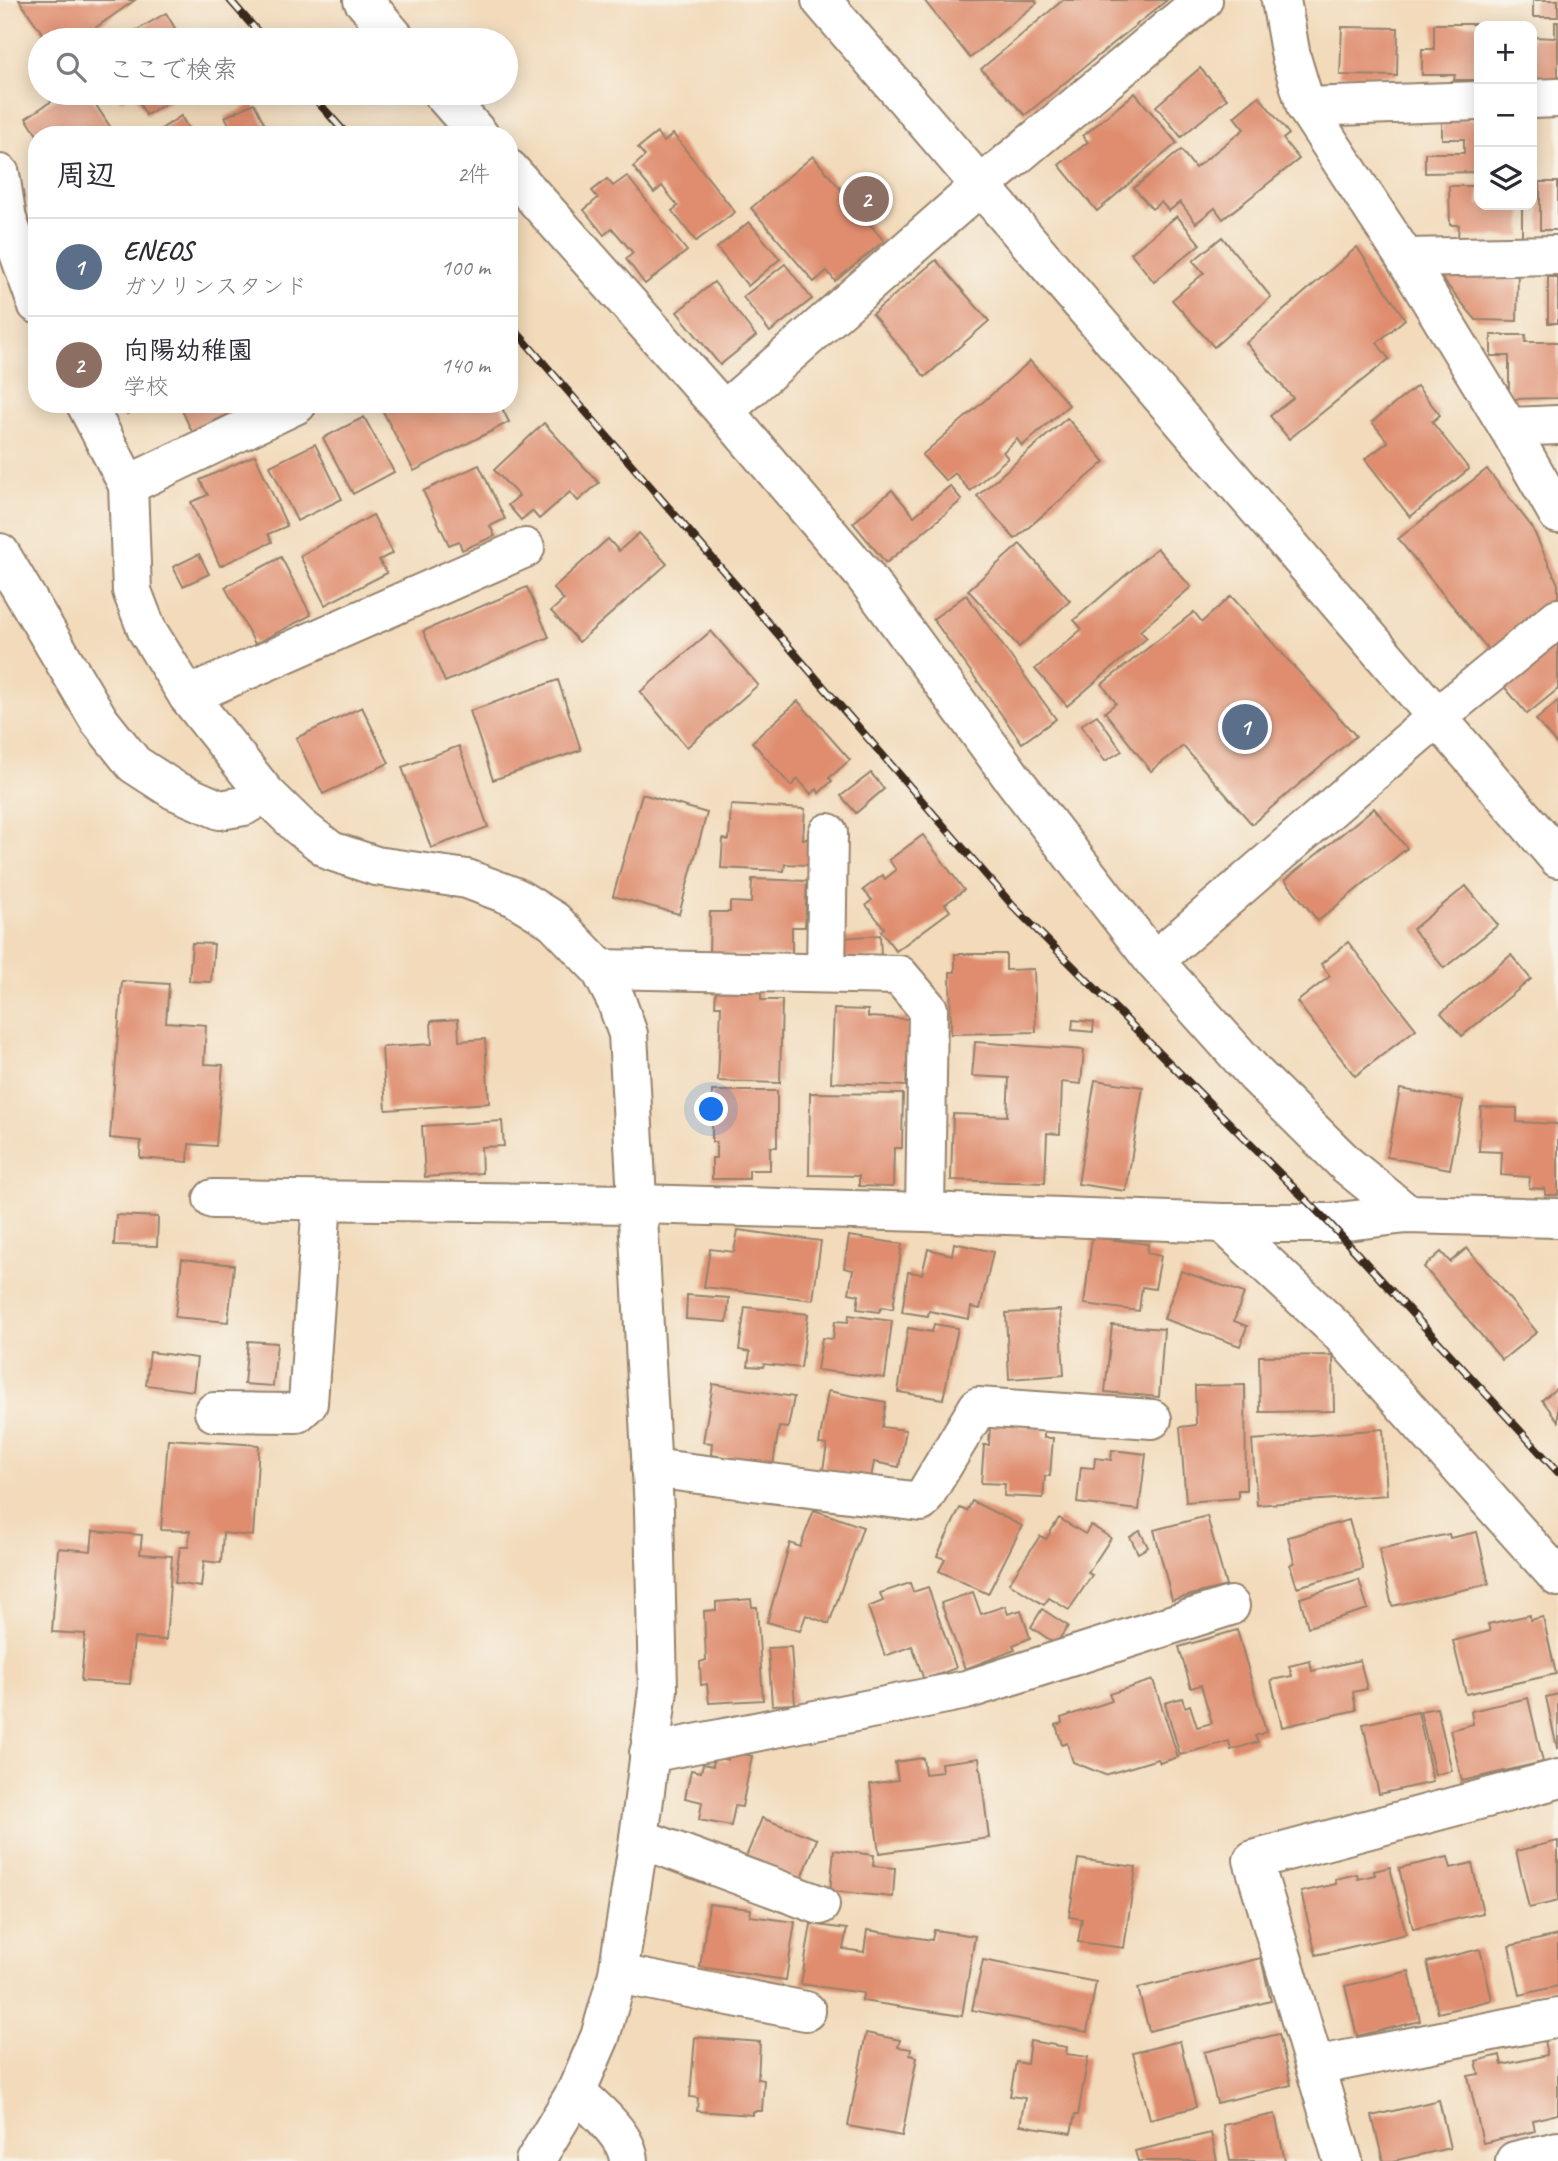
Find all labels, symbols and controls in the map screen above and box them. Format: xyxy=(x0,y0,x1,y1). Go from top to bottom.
map controls xyxy=(1474,21,1537,210)
button: + xyxy=(1474,21,1537,84)
search box xyxy=(28,28,518,105)
icon: search xyxy=(52,48,90,86)
text: ここで検索 xyxy=(108,53,238,86)
button: − xyxy=(1474,84,1537,147)
button: layers xyxy=(1474,147,1537,210)
text: 周辺 xyxy=(56,156,116,194)
text: 2件 xyxy=(457,160,490,189)
pin: 2 xyxy=(843,173,889,225)
text: ENEOS xyxy=(123,234,193,267)
text: 1 xyxy=(74,253,84,282)
text: 100 m xyxy=(441,253,490,282)
text: ガソリンスタンド xyxy=(123,272,307,301)
text: 向陽幼稚園 xyxy=(123,334,253,367)
text: 2 xyxy=(74,351,84,380)
text: 140 m xyxy=(441,351,490,380)
text: 学校 xyxy=(123,372,169,401)
pin: 1 xyxy=(1222,701,1268,753)
your location xyxy=(694,1092,728,1126)

